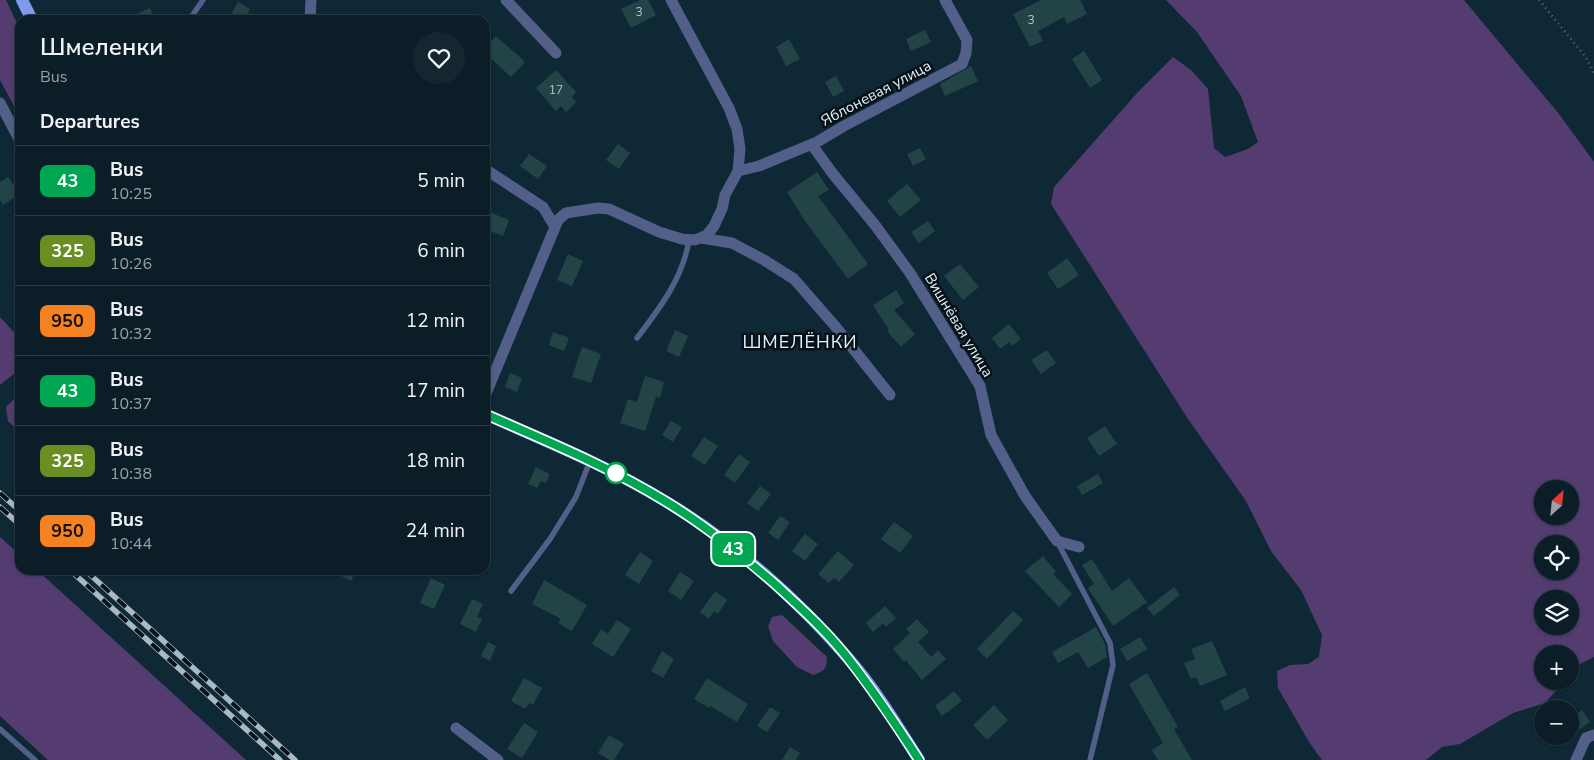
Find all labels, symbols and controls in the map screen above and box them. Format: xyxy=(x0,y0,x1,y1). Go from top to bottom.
house number: 3 xyxy=(635,4,643,20)
house number: 3 xyxy=(1027,12,1035,28)
text: Шмеленки xyxy=(40,31,163,63)
button: heart xyxy=(413,32,465,84)
street label: Яблоневая улица xyxy=(817,55,935,131)
text: Bus xyxy=(40,66,68,88)
house number: 17 xyxy=(549,82,563,98)
text: Departures xyxy=(40,109,140,135)
text: Bus xyxy=(110,157,143,183)
text: 5 min xyxy=(417,168,465,194)
text: 43 xyxy=(57,169,78,193)
text: 10:25 xyxy=(110,183,152,205)
text: Bus xyxy=(110,227,143,253)
text: 6 min xyxy=(417,238,465,264)
text: 325 xyxy=(51,239,84,263)
text: 10:26 xyxy=(110,253,152,275)
street label: Вишнёвая улица xyxy=(920,269,998,381)
text: Bus xyxy=(110,297,143,323)
text: 12 min xyxy=(406,308,465,334)
text: 950 xyxy=(51,309,84,333)
text: 10:32 xyxy=(110,323,152,345)
district label: ШМЕЛЁНКИ xyxy=(742,330,858,354)
text: Bus xyxy=(110,367,143,393)
text: 17 min xyxy=(406,378,465,404)
text: 43 xyxy=(57,379,78,403)
text: 10:37 xyxy=(110,393,152,415)
text: Bus xyxy=(110,437,143,463)
text: 18 min xyxy=(406,448,465,474)
text: 325 xyxy=(51,449,84,473)
unlabelled marker xyxy=(605,462,627,484)
text: 10:38 xyxy=(110,463,152,485)
north arrow xyxy=(1534,480,1579,525)
map controls xyxy=(1534,480,1579,745)
text: Bus xyxy=(110,507,143,533)
text: 24 min xyxy=(406,518,465,544)
text: 950 xyxy=(51,519,84,543)
text: 10:44 xyxy=(110,533,152,555)
line badge: 43 xyxy=(710,533,756,565)
button: locate xyxy=(1534,535,1579,580)
text: 43 xyxy=(722,537,744,561)
button: layers xyxy=(1534,590,1579,635)
button: + xyxy=(1534,645,1579,690)
button: − xyxy=(1534,700,1579,745)

